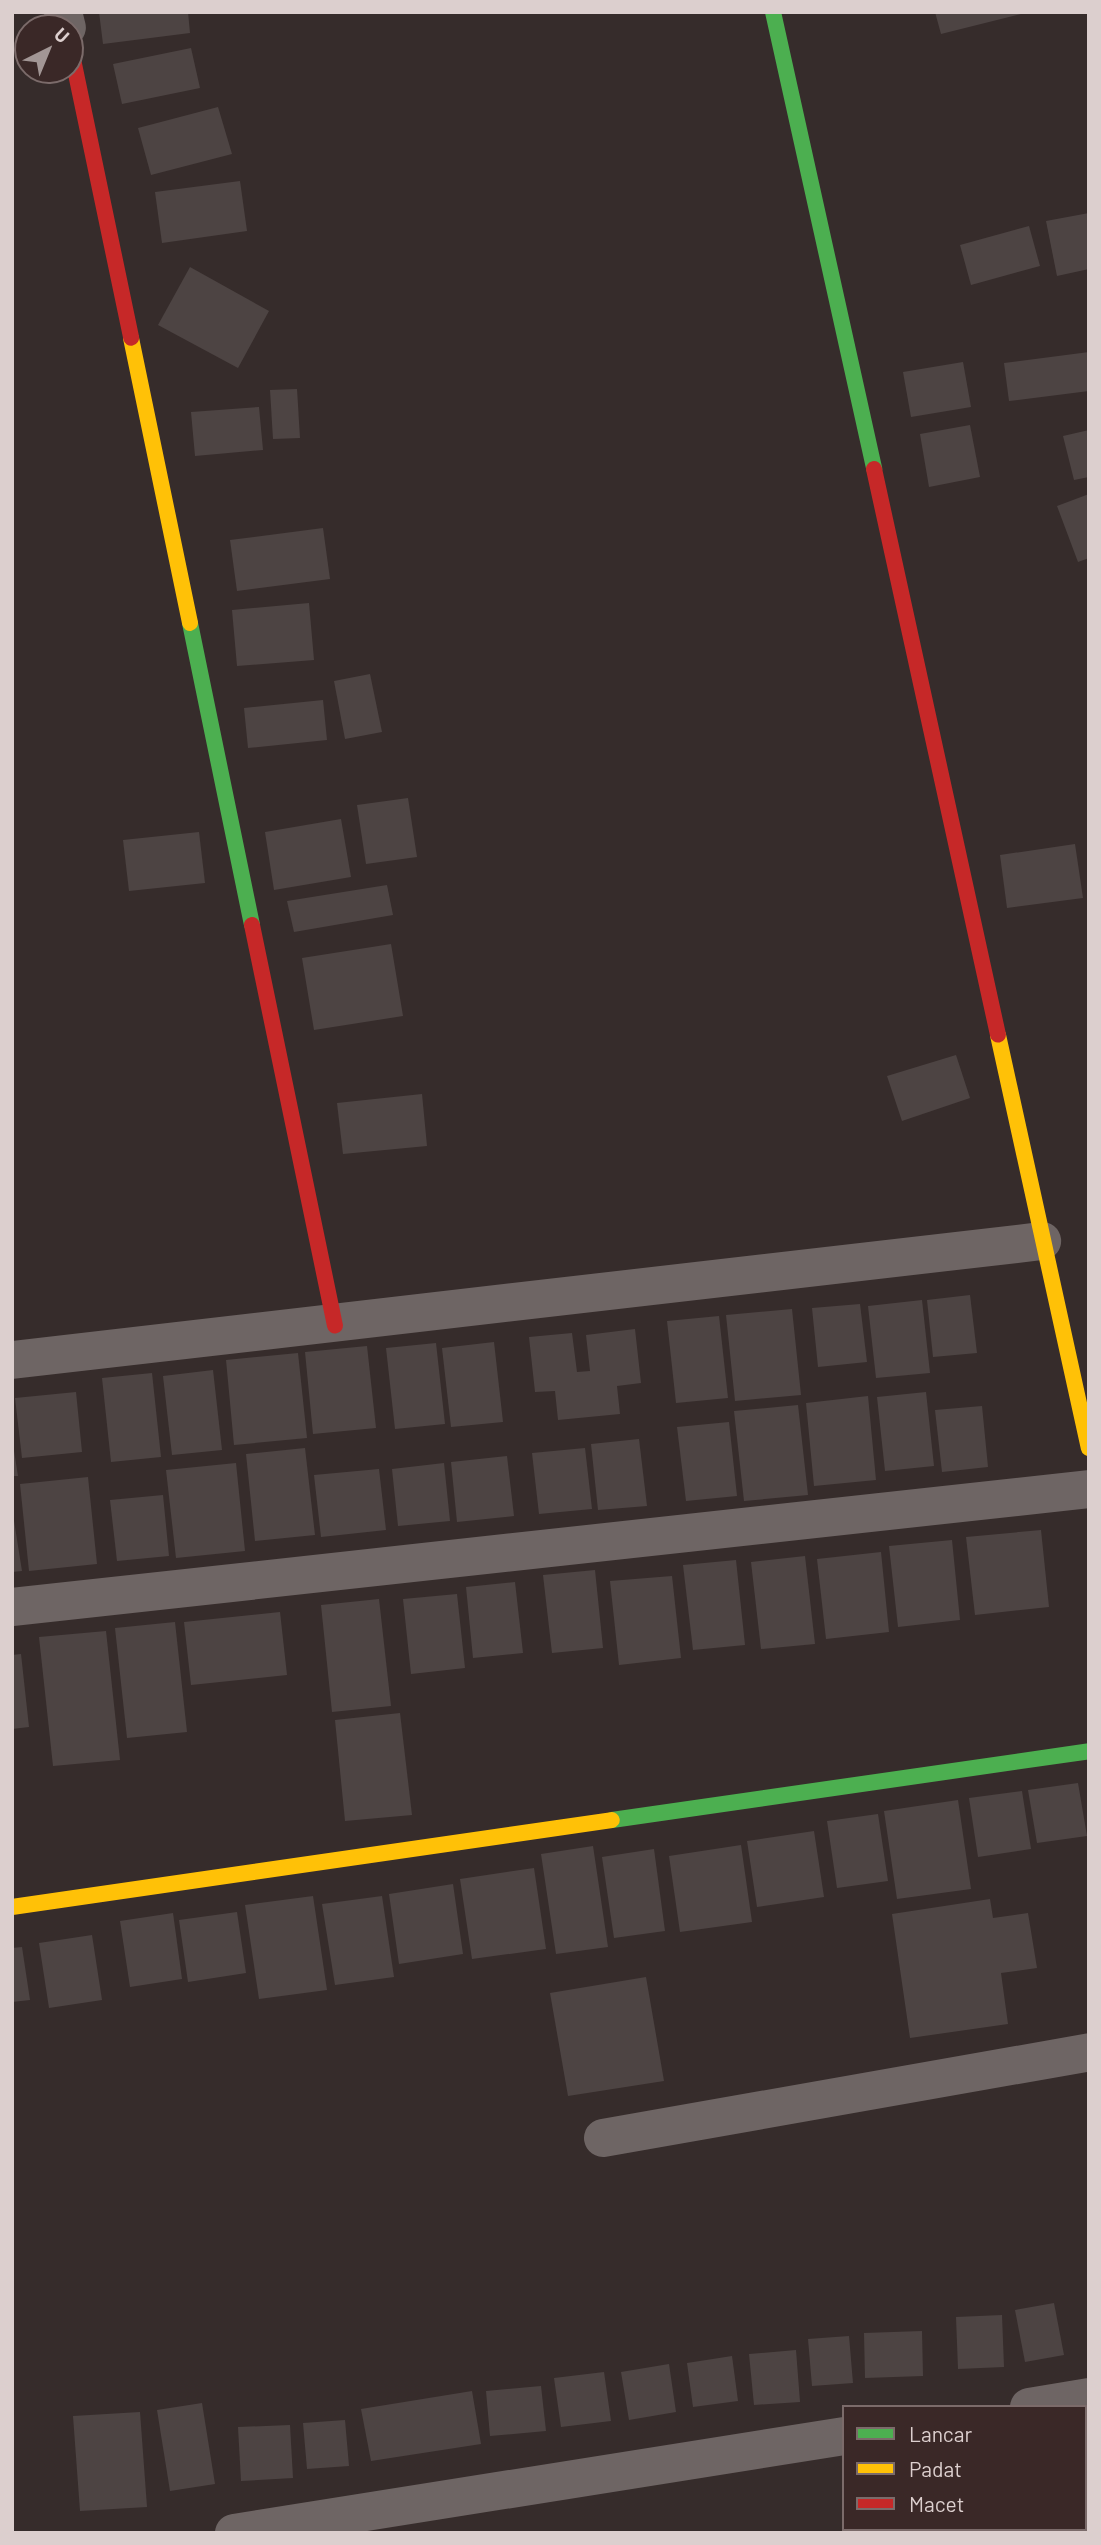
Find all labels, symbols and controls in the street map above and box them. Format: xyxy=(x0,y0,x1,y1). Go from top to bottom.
north arrow xyxy=(14,14,84,84)
text: U xyxy=(50,22,75,47)
legend xyxy=(842,2405,1087,2531)
text: Lancar xyxy=(909,2421,972,2446)
text: Padat xyxy=(909,2456,962,2481)
text: Macet xyxy=(909,2491,964,2516)

